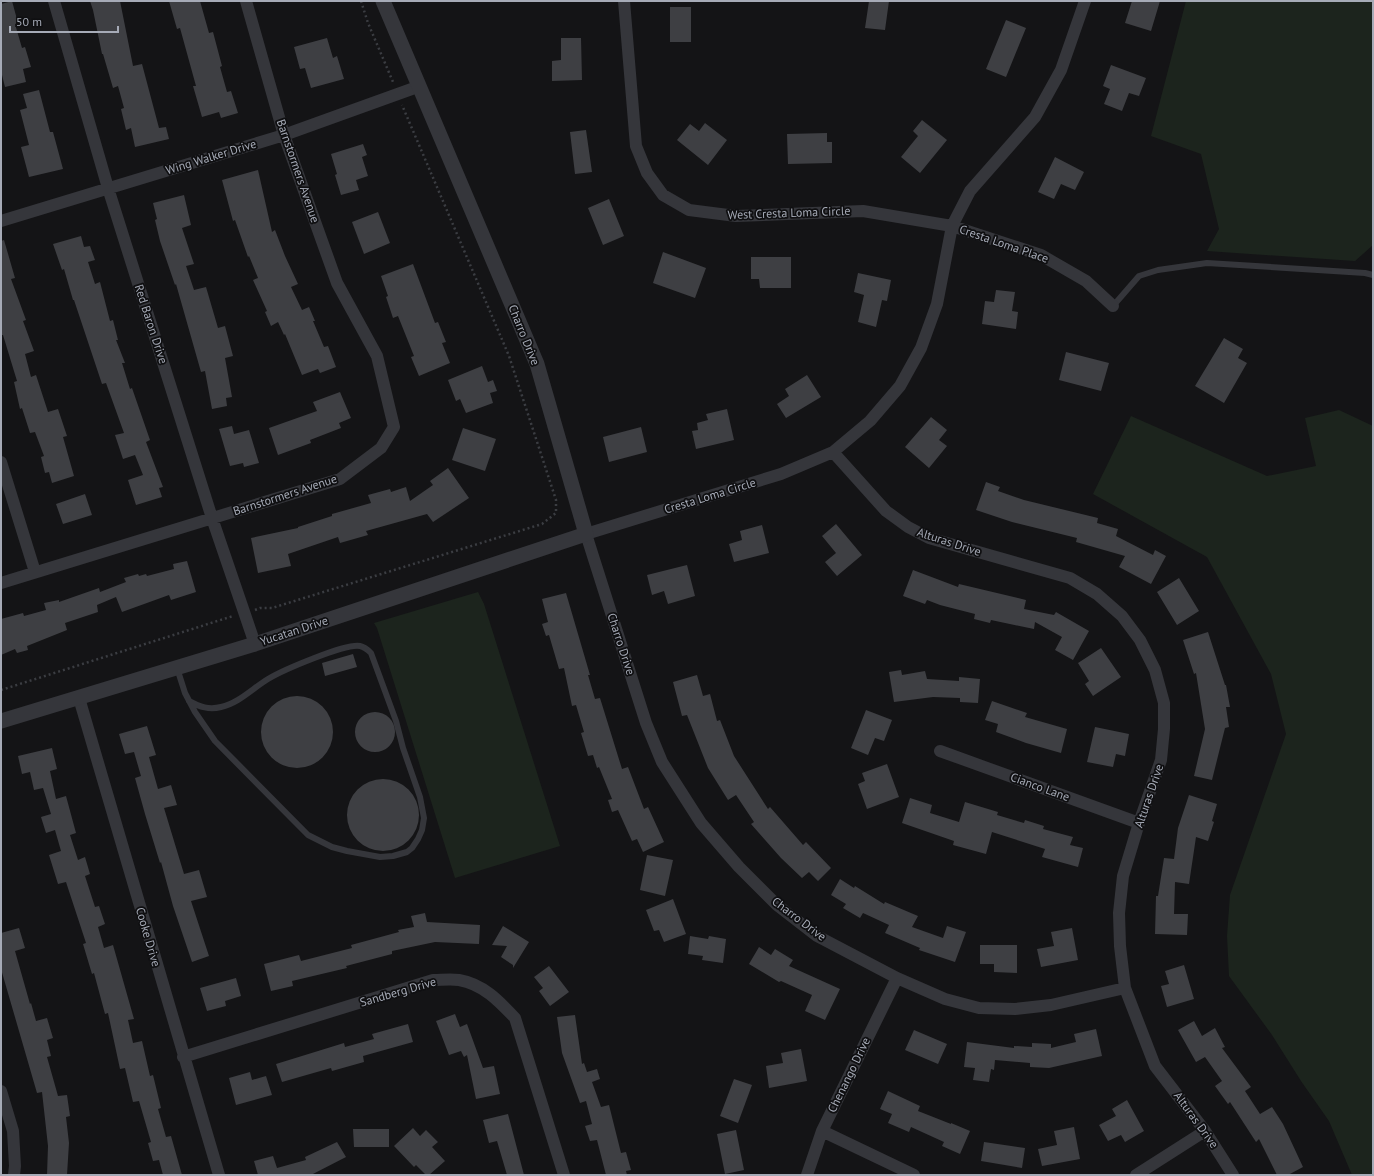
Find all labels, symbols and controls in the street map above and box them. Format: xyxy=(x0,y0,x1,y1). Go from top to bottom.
scale bar xyxy=(10,8,118,34)
text: 50 m xyxy=(16,14,42,29)
street label: Barnstormers Avenue xyxy=(274,117,323,225)
street label: Wing Walker Drive xyxy=(164,136,258,177)
street label: West Cresta Loma Circle xyxy=(727,203,851,222)
street label: Cresta Loma Place xyxy=(958,221,1051,266)
street label: Red Baron Drive xyxy=(132,282,171,365)
street label: Charro Drive xyxy=(506,302,543,367)
street label: Barnstormers Avenue xyxy=(231,471,339,518)
street label: Cresta Loma Circle xyxy=(662,474,758,517)
street label: Alturas Drive xyxy=(915,524,983,559)
street label: Charro Drive xyxy=(604,611,639,677)
street label: Yucatan Drive xyxy=(258,613,330,649)
street label: Alturas Drive xyxy=(1131,762,1166,830)
street label: Cianco Lane xyxy=(1009,769,1072,804)
street label: Charro Drive xyxy=(769,893,829,944)
street label: Cooke Drive xyxy=(133,905,164,968)
street label: Sandberg Drive xyxy=(358,973,438,1010)
street label: Chenango Drive xyxy=(824,1035,873,1115)
street label: Alturas Drive xyxy=(1171,1088,1222,1151)

